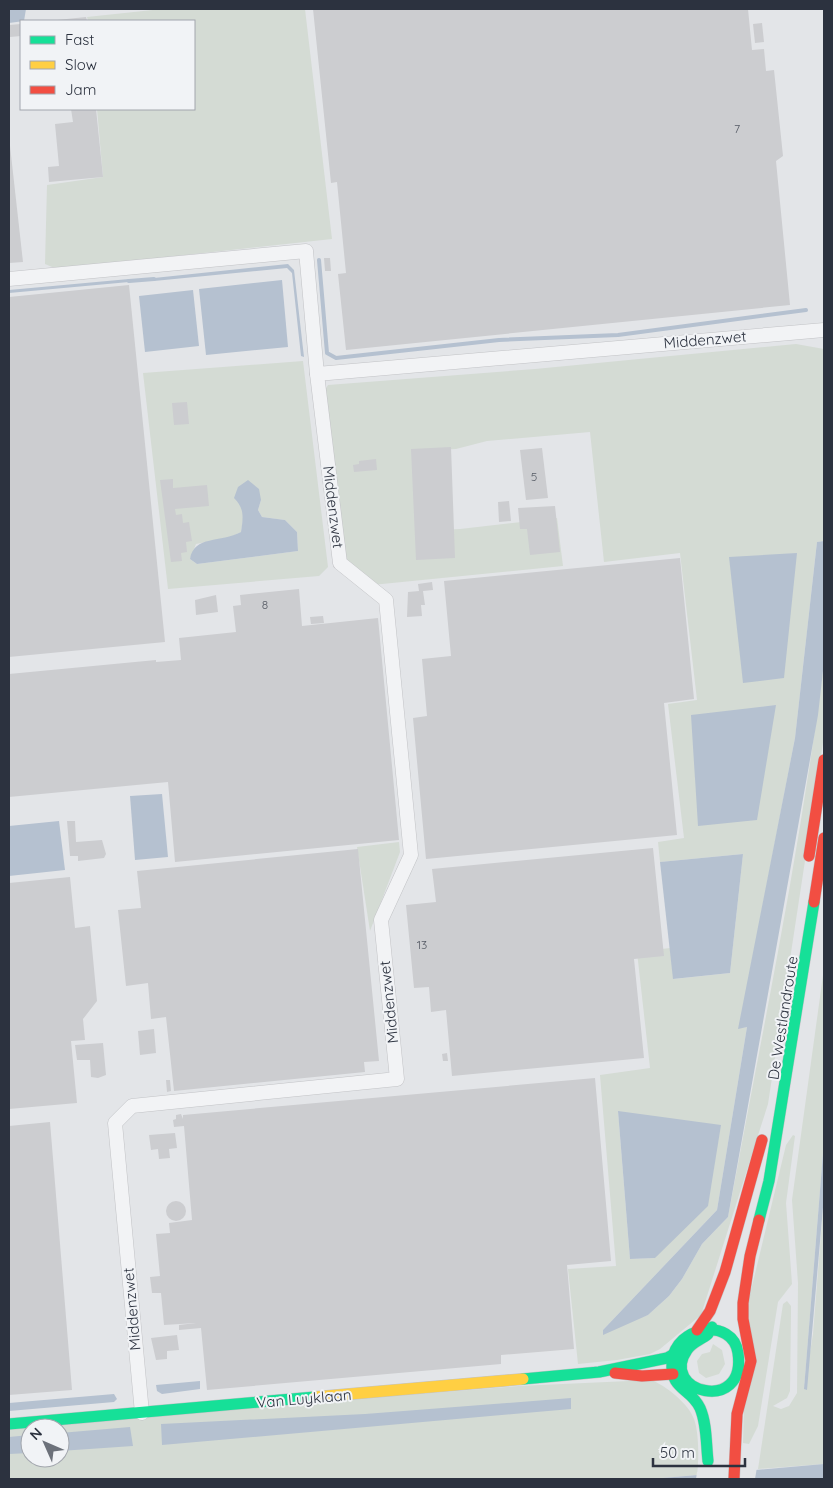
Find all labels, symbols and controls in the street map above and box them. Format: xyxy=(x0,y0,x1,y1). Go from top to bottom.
legend xyxy=(20,20,195,110)
text: Fast xyxy=(65,30,94,49)
text: Slow xyxy=(65,55,97,74)
text: Jam xyxy=(65,80,96,99)
house number: 7 xyxy=(734,121,740,136)
street label: Middenzwet xyxy=(663,326,747,353)
street label: Middenzwet xyxy=(319,465,348,549)
house number: 5 xyxy=(531,469,537,484)
house number: 8 xyxy=(262,597,268,612)
house number: 13 xyxy=(417,937,427,952)
street label: De Westlandroute xyxy=(763,955,802,1081)
street label: Middenzwet xyxy=(375,960,402,1044)
street label: Middenzwet xyxy=(118,1267,145,1351)
street label: Van Luyklaan xyxy=(256,1385,352,1412)
north arrow xyxy=(20,1418,70,1468)
text: N xyxy=(26,1424,46,1444)
scale bar xyxy=(653,1436,746,1468)
text: 50 m xyxy=(660,1443,695,1462)

